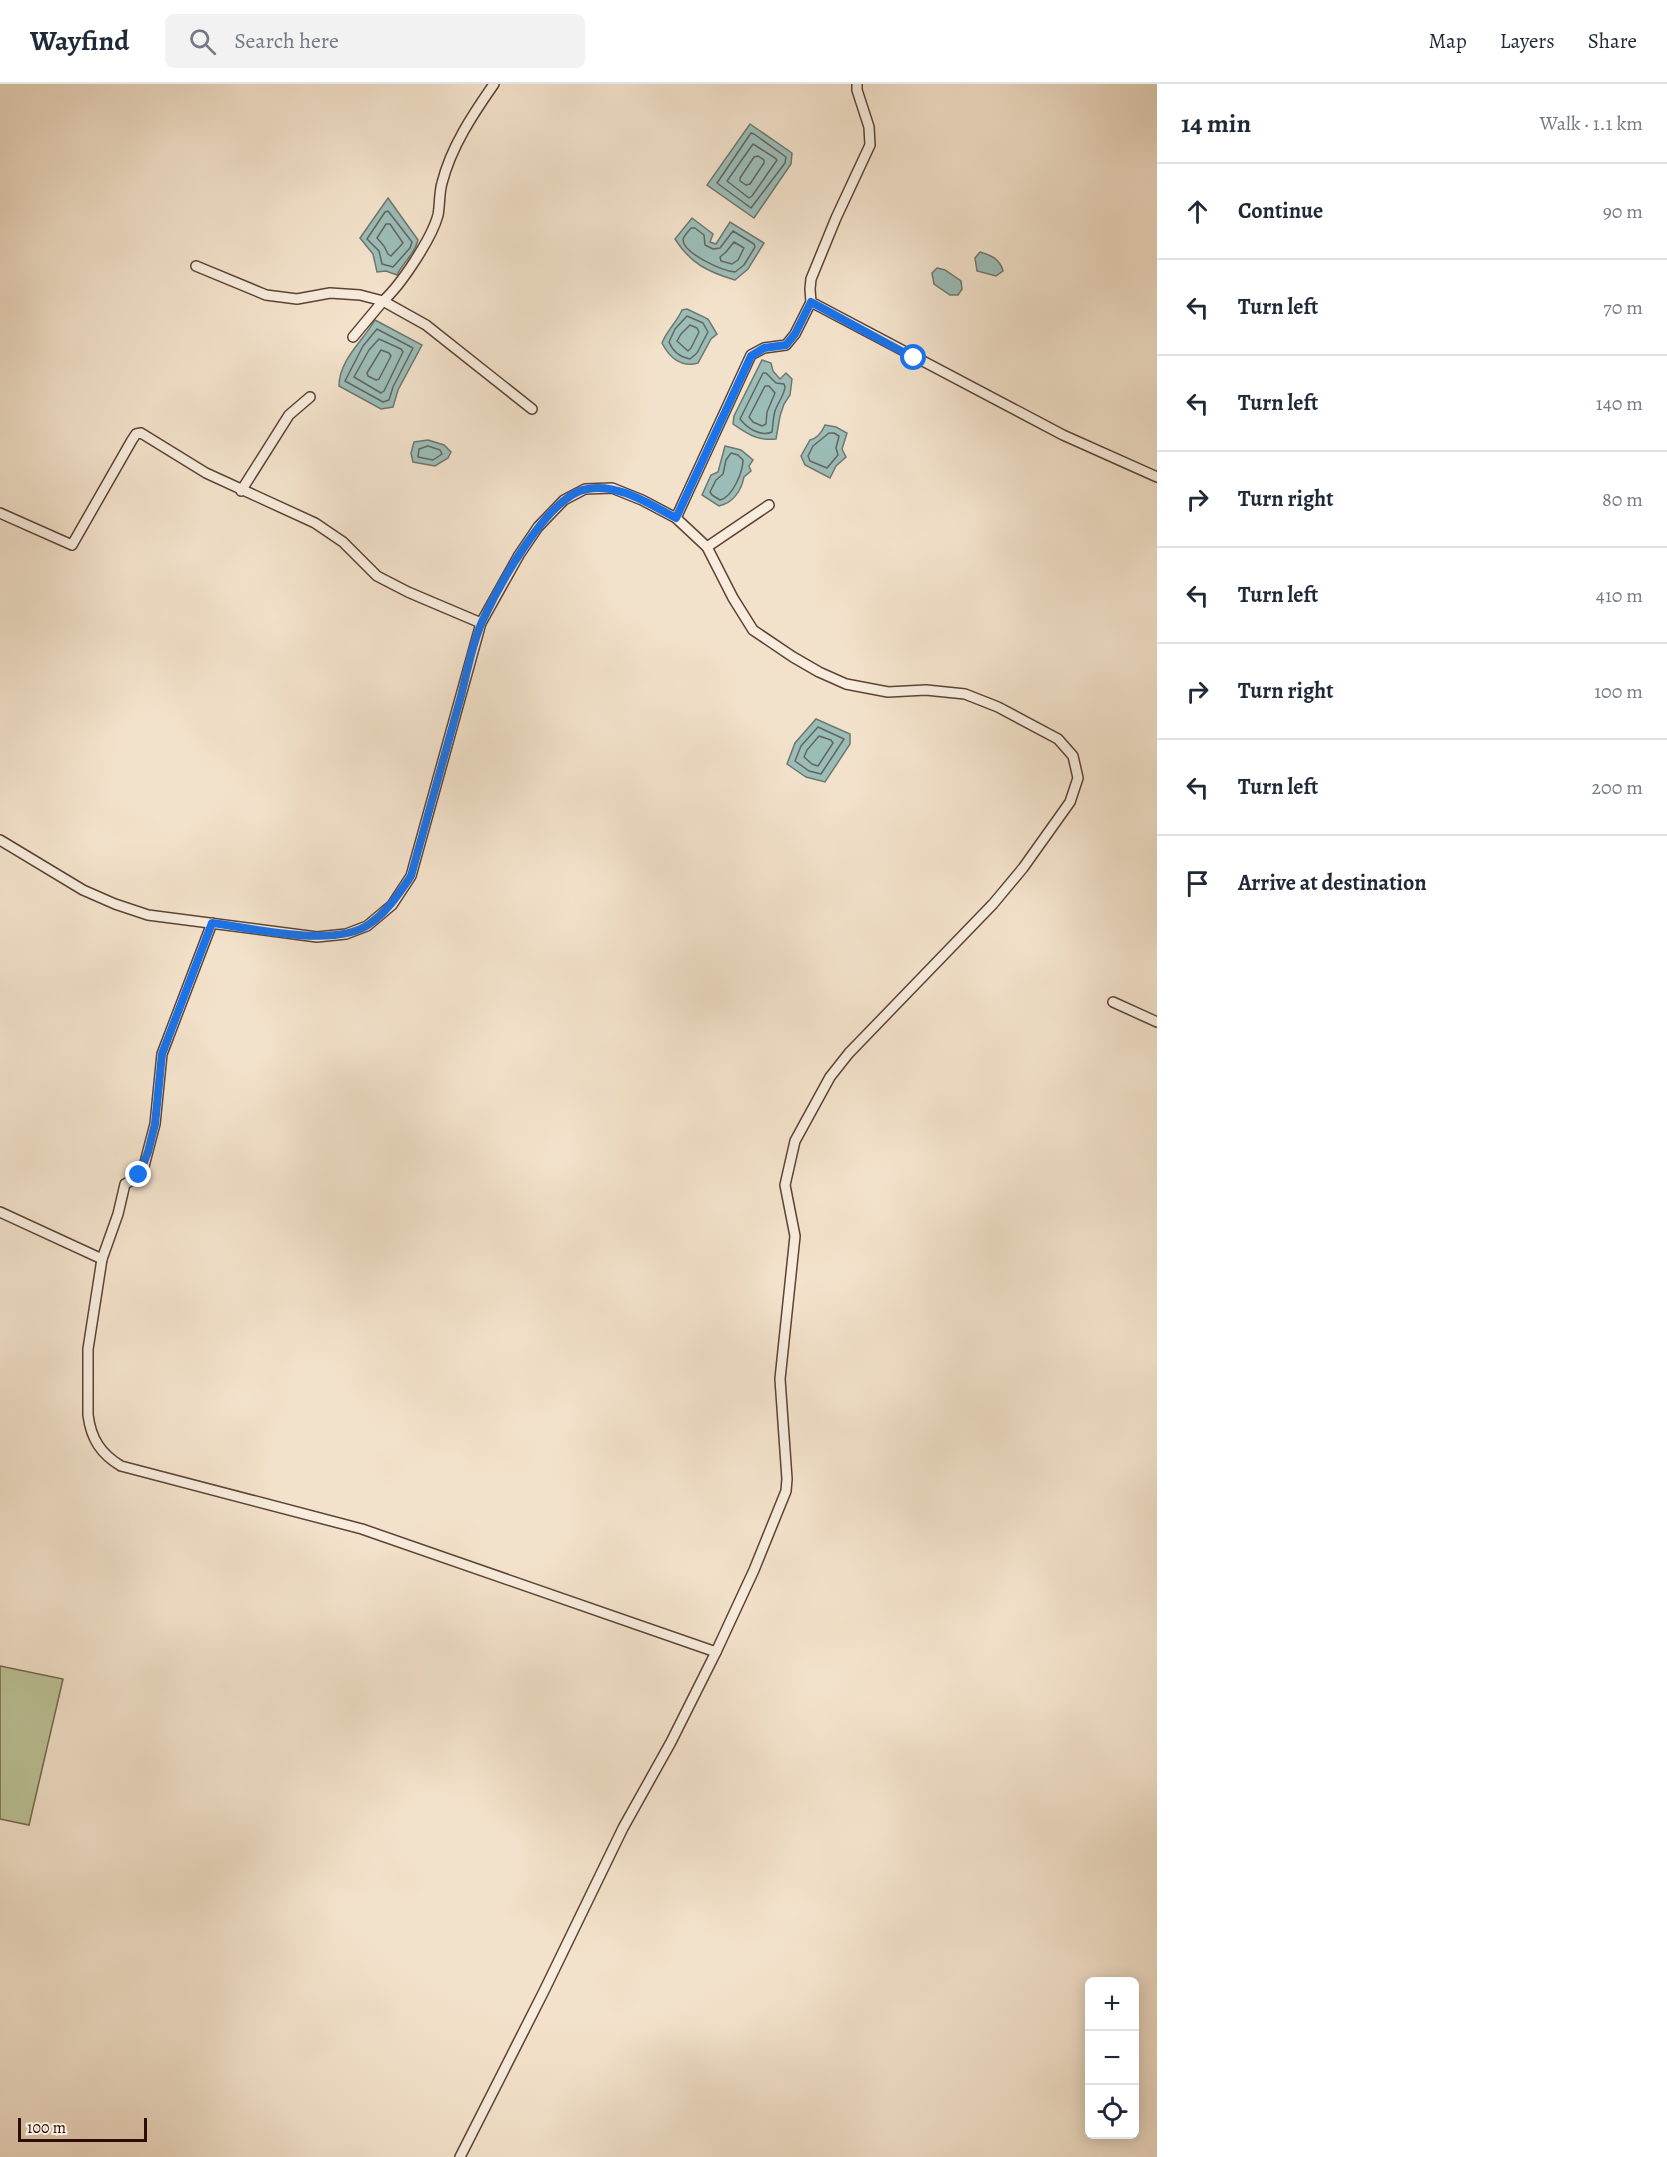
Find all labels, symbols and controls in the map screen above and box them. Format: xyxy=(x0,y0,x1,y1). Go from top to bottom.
search box xyxy=(165,14,585,68)
text: Wayfind xyxy=(30,22,129,60)
icon: search xyxy=(186,25,219,58)
text: Search here xyxy=(234,26,339,56)
text: Map xyxy=(1428,27,1467,55)
text: Layers xyxy=(1500,27,1555,55)
text: Share xyxy=(1588,27,1637,55)
text: 14 min xyxy=(1181,106,1251,141)
text: Walk · 1.1 km xyxy=(1540,110,1643,137)
icon: ahead xyxy=(1181,195,1214,228)
text: Continue xyxy=(1238,196,1323,226)
text: 90 m xyxy=(1603,198,1643,225)
icon: left xyxy=(1181,291,1214,324)
text: Turn left xyxy=(1238,292,1318,322)
text: 70 m xyxy=(1603,294,1643,321)
route start xyxy=(900,344,926,370)
icon: left xyxy=(1181,387,1214,420)
text: Turn left xyxy=(1238,388,1318,418)
text: 140 m xyxy=(1596,390,1643,417)
icon: right xyxy=(1181,483,1214,516)
text: Turn right xyxy=(1238,484,1334,514)
text: 80 m xyxy=(1602,486,1643,513)
icon: left xyxy=(1181,579,1214,612)
text: Turn left xyxy=(1238,580,1318,610)
text: 410 m xyxy=(1596,582,1643,609)
icon: right xyxy=(1181,675,1214,708)
text: Turn right xyxy=(1238,676,1334,706)
text: 100 m xyxy=(1594,678,1643,705)
icon: left xyxy=(1181,771,1214,804)
text: Turn left xyxy=(1238,772,1318,802)
text: 200 m xyxy=(1592,774,1643,801)
icon: arrive xyxy=(1181,867,1214,900)
text: Arrive at destination xyxy=(1238,868,1427,898)
route end xyxy=(125,1161,151,1187)
map controls xyxy=(1085,1977,1139,2139)
button: + xyxy=(1085,1977,1139,2031)
button: − xyxy=(1085,2031,1139,2085)
button: locate xyxy=(1085,2085,1139,2139)
scale bar xyxy=(18,2115,147,2142)
text: 100 m xyxy=(27,2117,66,2139)

